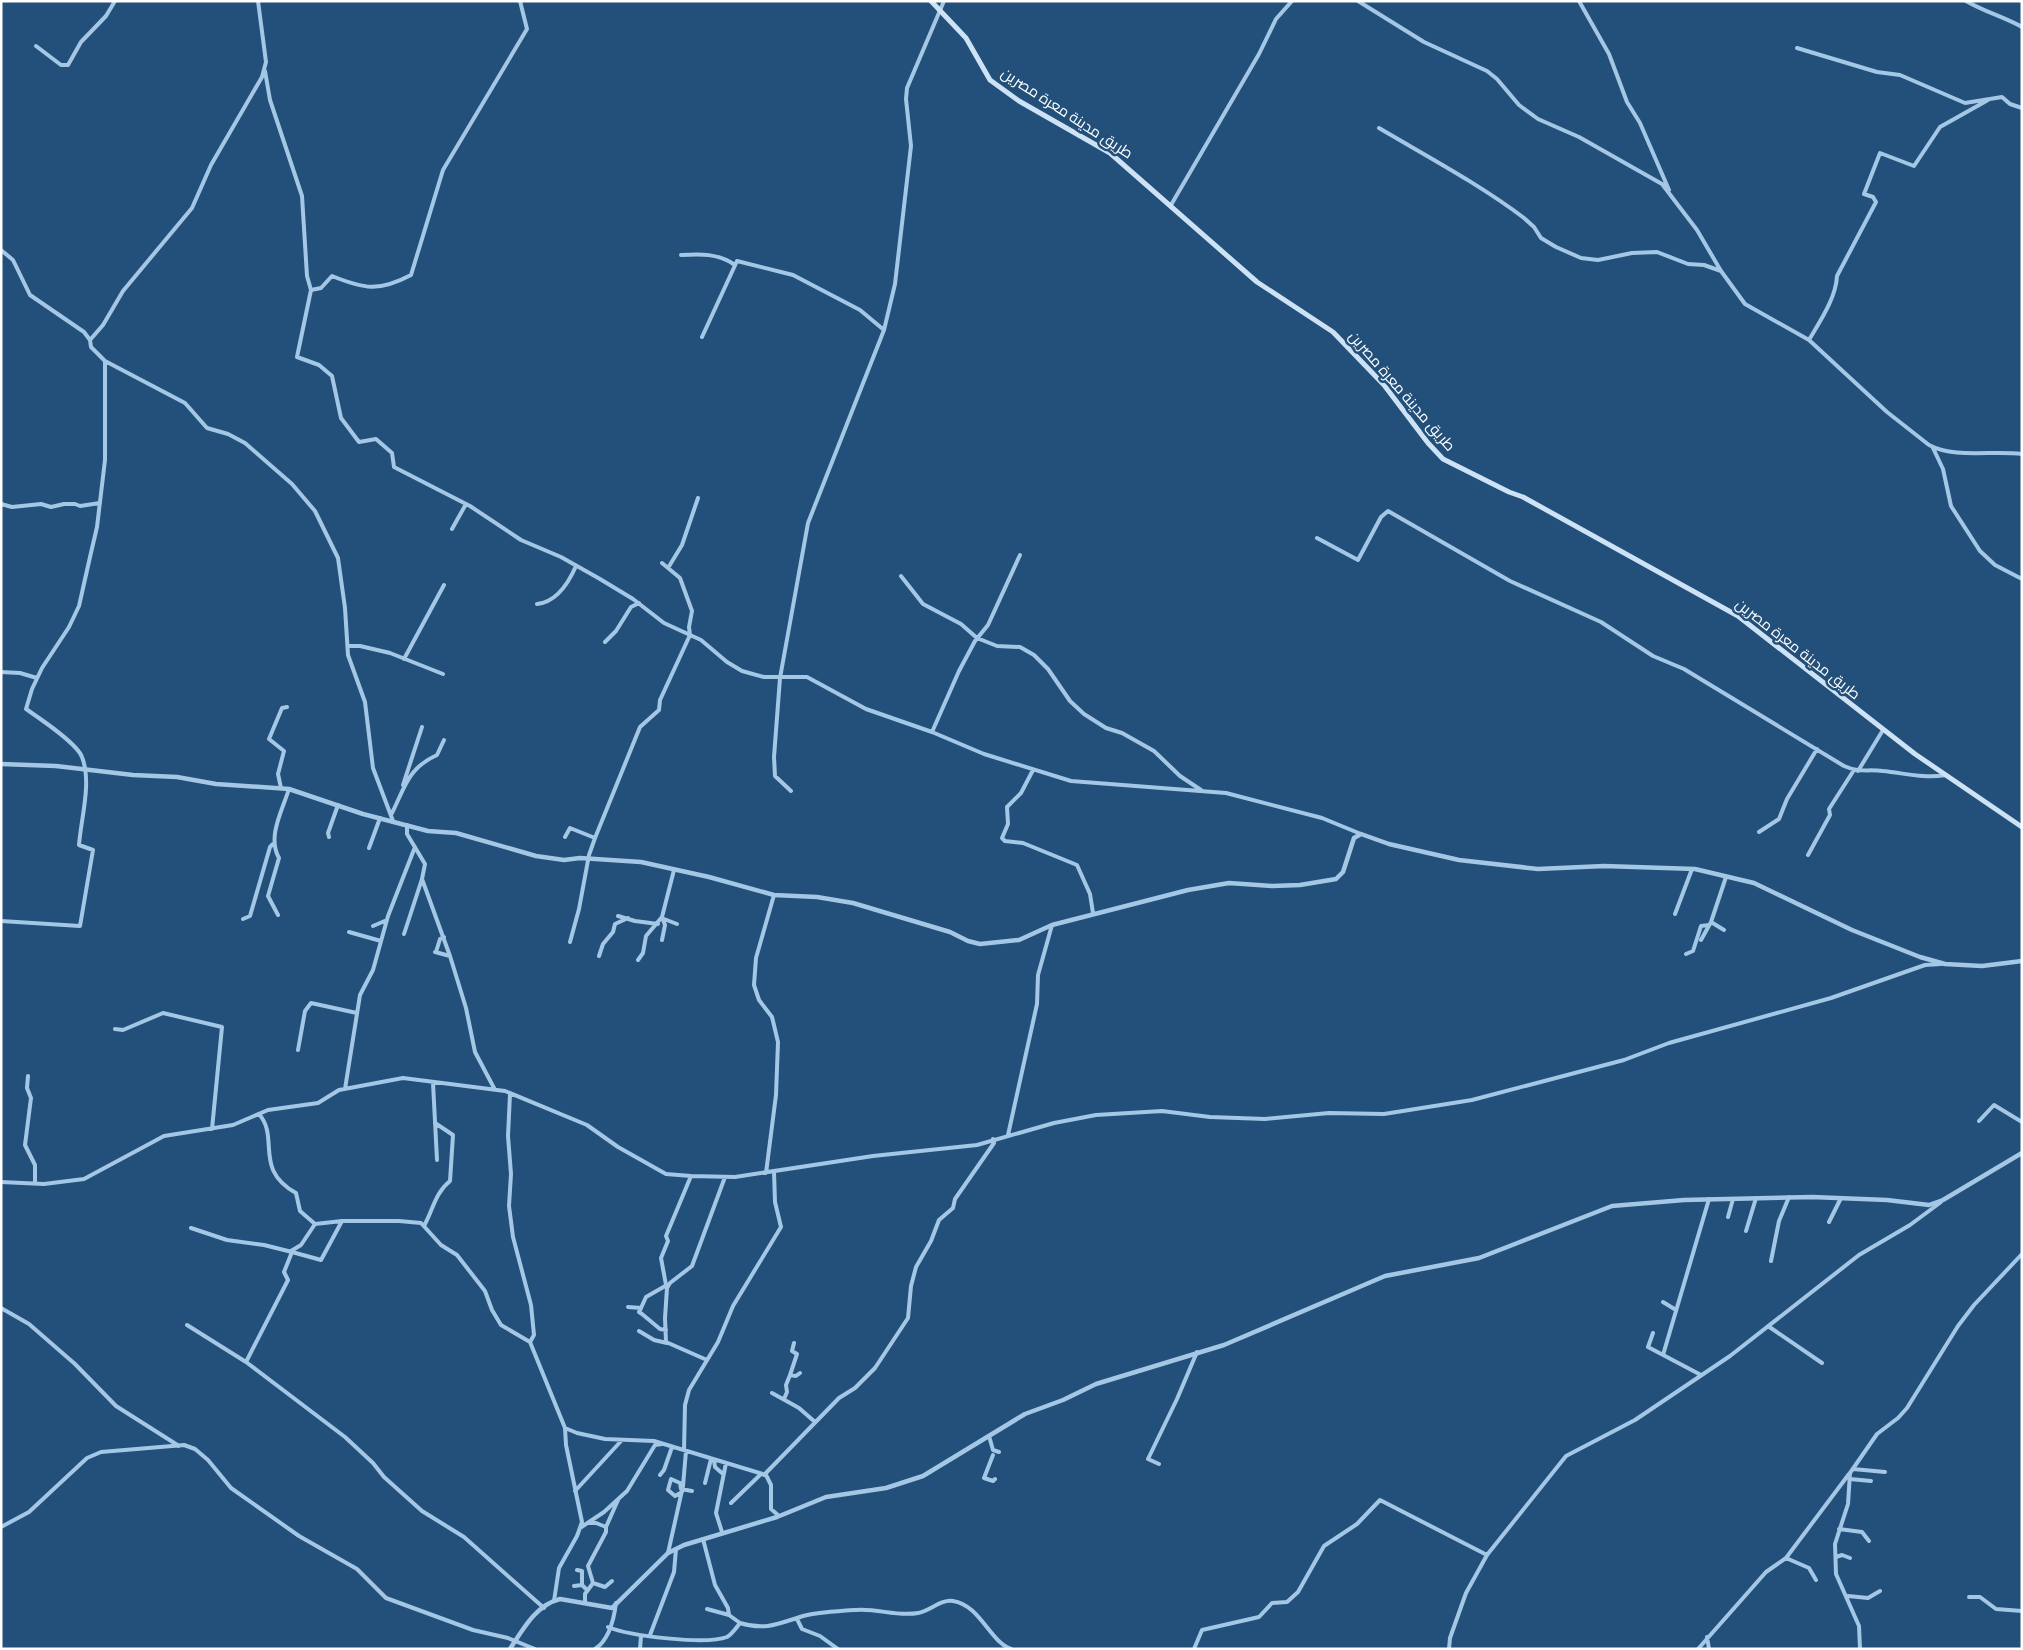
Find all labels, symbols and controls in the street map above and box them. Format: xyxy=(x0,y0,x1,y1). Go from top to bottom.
street label: طريق مدينة معرة مصرين xyxy=(997,61,1138,164)
street label: طريق مدينة معرة مصرين xyxy=(1343,325,1461,456)
street label: طريق مدينة معرة مصرين xyxy=(1731,592,1866,705)

